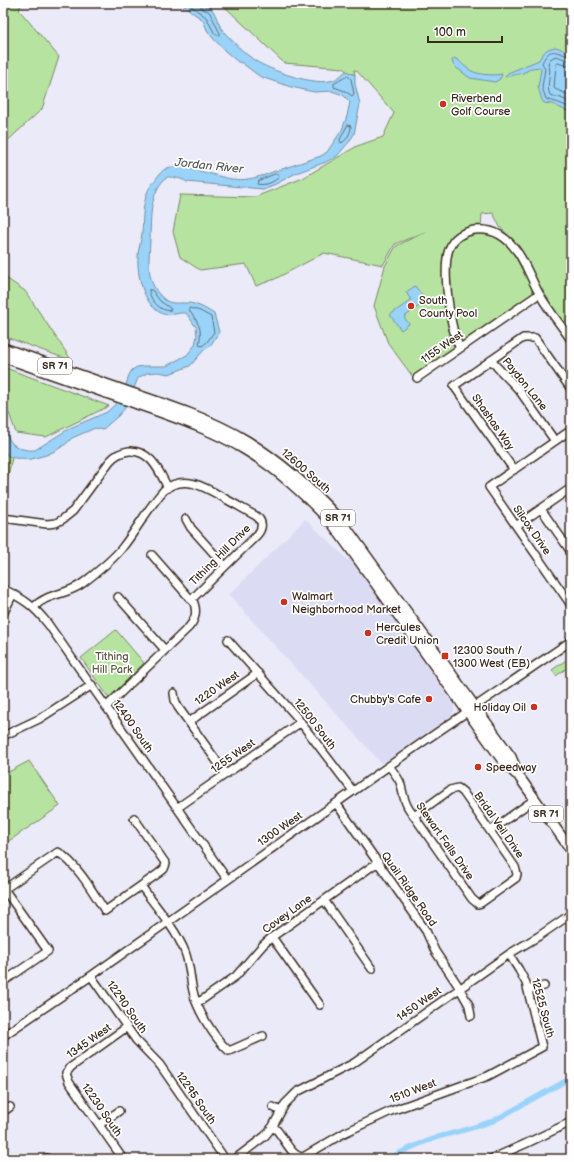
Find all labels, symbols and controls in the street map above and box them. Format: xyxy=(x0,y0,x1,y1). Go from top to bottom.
scale bar xyxy=(428,18,502,44)
text: 100 m xyxy=(434,25,466,40)
place label: Riverbend Golf Course xyxy=(451,92,511,118)
marker: Riverbend Golf Course xyxy=(438,99,448,109)
water label: Jordan River xyxy=(173,155,246,177)
place label: South County Pool xyxy=(419,294,477,320)
marker: South County Pool xyxy=(406,301,416,311)
street label: 1155 West xyxy=(418,327,466,366)
street label: Paydon Lane xyxy=(500,355,551,413)
road number: SR 71 xyxy=(38,358,72,374)
street label: Shashas Way xyxy=(469,392,517,452)
street label: 12600 South xyxy=(279,446,333,496)
street label: Silcox Drive xyxy=(510,503,554,558)
road number: SR 71 xyxy=(321,510,355,526)
street label: Tithing Hill Drive xyxy=(187,522,253,588)
place label: Walmart Neighborhood Market xyxy=(292,590,402,616)
marker: Walmart Neighborhood Market xyxy=(279,597,289,607)
place label: Hercules Credit Union xyxy=(376,621,439,647)
marker: Hercules Credit Union xyxy=(363,628,373,638)
place label: 12300 South / 1300 West (EB) xyxy=(453,644,530,670)
park label: Tithing Hill Park xyxy=(92,650,133,676)
marker: 12300 South / 1300 West (EB) xyxy=(440,651,450,661)
street label: 1220 West xyxy=(192,668,242,708)
place label: Chubby's Cafe xyxy=(350,693,421,706)
marker: Chubby's Cafe xyxy=(424,694,434,704)
street label: 12500 South xyxy=(291,696,339,752)
street label: 12400 South xyxy=(110,697,156,755)
place label: Holiday Oil xyxy=(474,701,526,714)
marker: Holiday Oil xyxy=(529,702,539,712)
street label: 1255 West xyxy=(209,736,258,776)
place label: Speedway xyxy=(486,761,536,774)
marker: Speedway xyxy=(473,762,483,772)
street label: Bridal Veil Drive xyxy=(471,789,527,861)
street label: Stewart Falls Drive xyxy=(413,800,477,883)
road number: SR 71 xyxy=(529,806,563,822)
street label: 1300 West xyxy=(255,809,305,849)
street label: Quail Ridge Road xyxy=(378,849,440,929)
street label: Covey Lane xyxy=(260,891,315,936)
street label: 12525 South xyxy=(529,977,557,1039)
street label: 12290 South xyxy=(104,978,150,1036)
street label: 1450 West xyxy=(394,984,444,1024)
street label: 1345 West xyxy=(64,1021,114,1061)
street label: 12295 South xyxy=(173,1069,219,1127)
street label: 1510 West xyxy=(388,1076,439,1106)
street label: 12230 South xyxy=(79,1081,125,1139)

